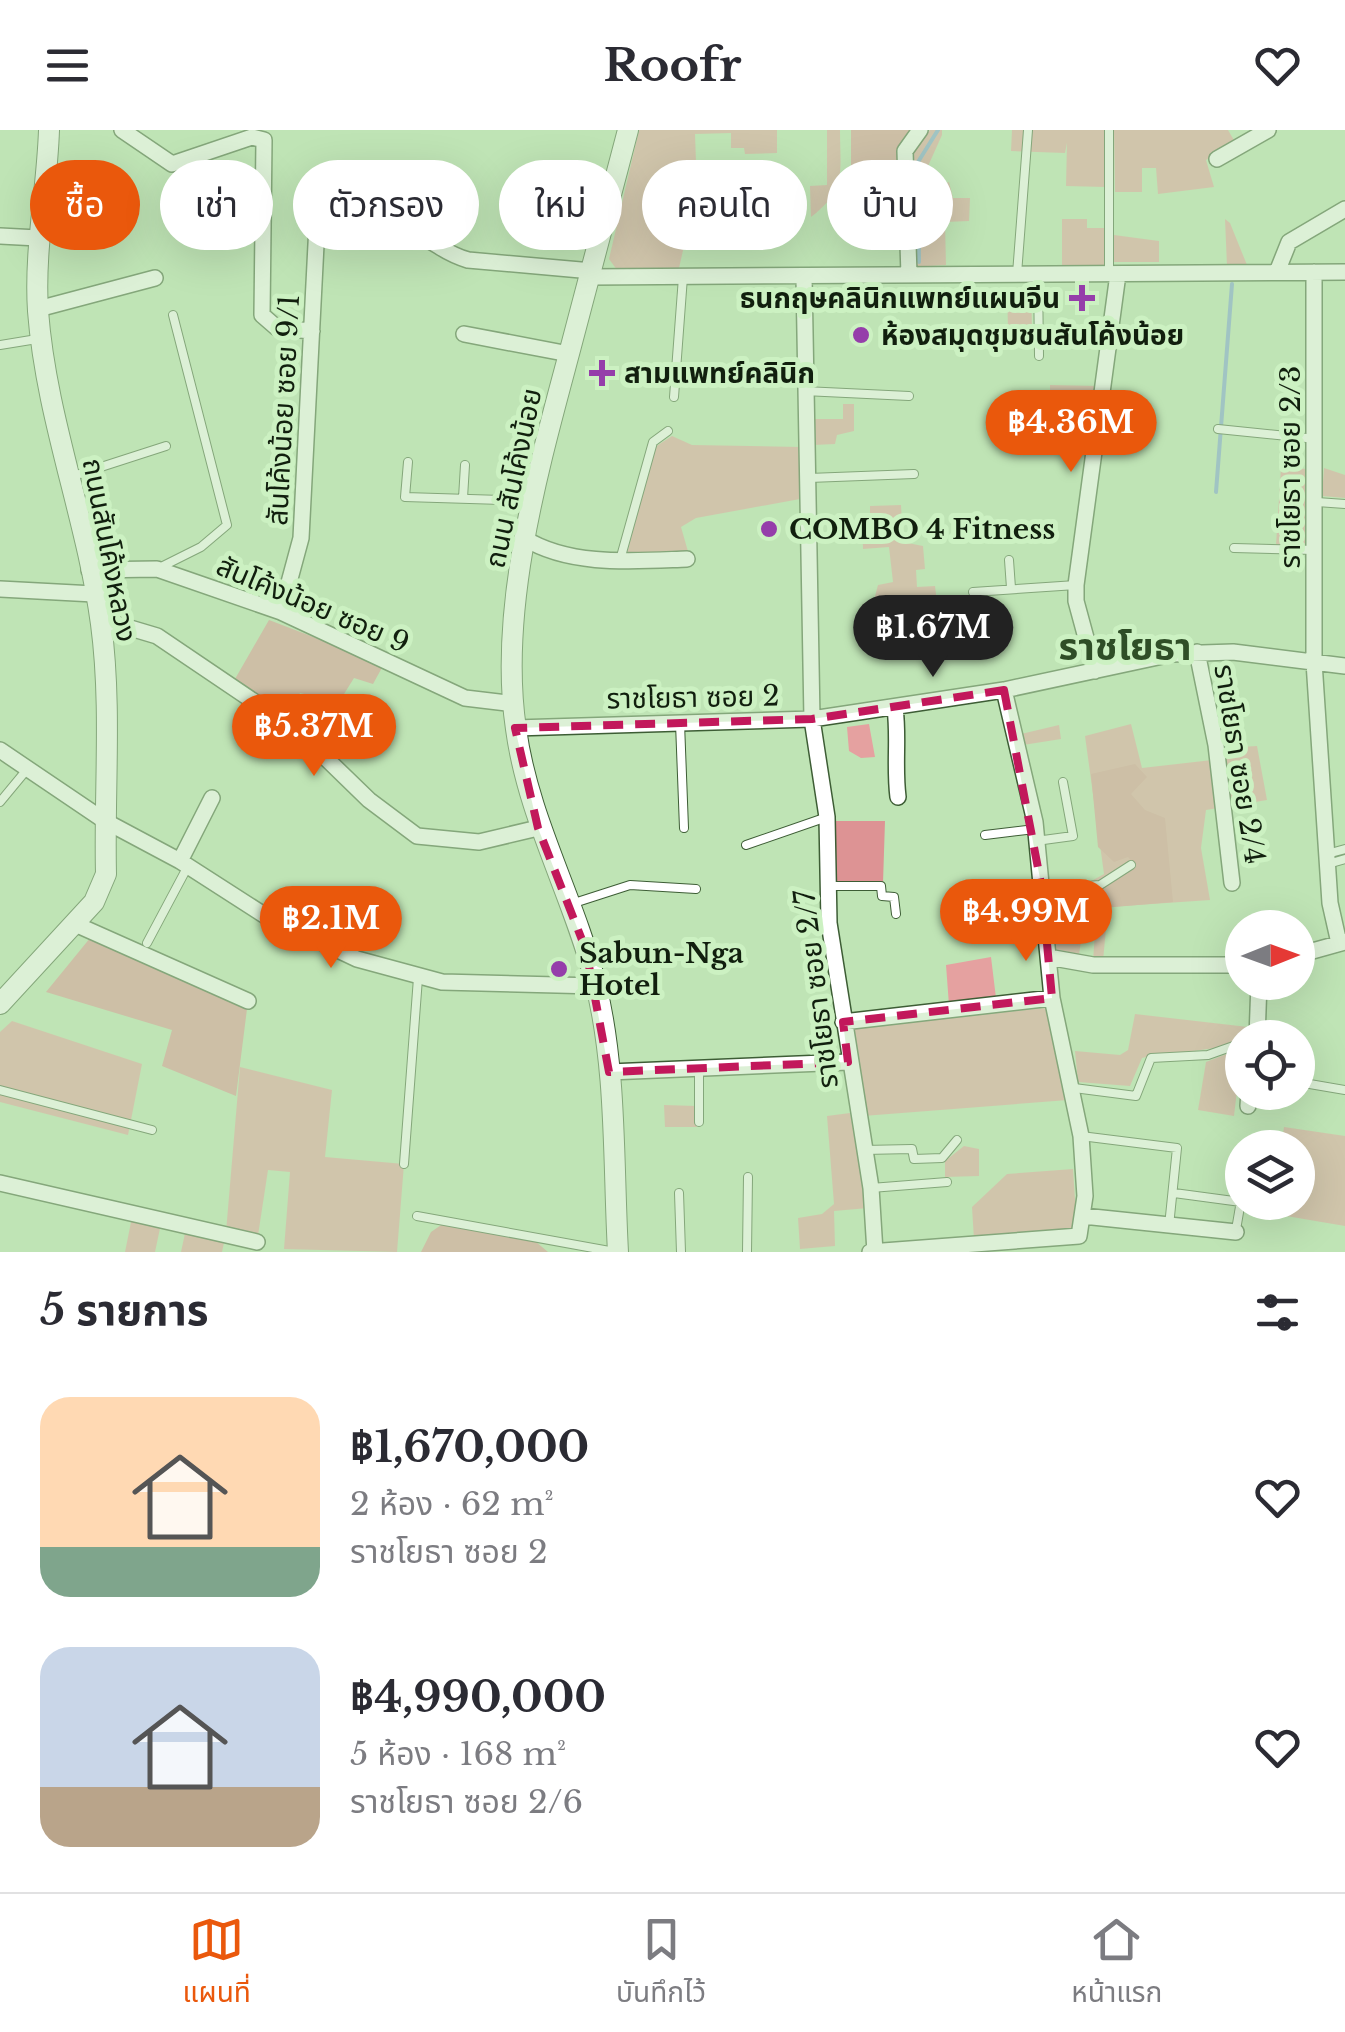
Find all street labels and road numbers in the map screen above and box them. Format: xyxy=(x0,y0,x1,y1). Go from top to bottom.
street label: สันโค้งน้อย ซอย 9/1 xyxy=(260,294,307,526)
street label: ราชโยธา ซอย 2/3 xyxy=(1273,365,1308,569)
street label: ถนน สันโค้งน้อย xyxy=(477,385,550,571)
street label: ถนนสันโค้งหลวง xyxy=(75,455,144,645)
street label: สันโค้งน้อย ซอย 9 xyxy=(211,548,414,661)
street label: ราชโยธา ซอย 2/4 xyxy=(1206,662,1273,866)
street label: ราชโยธา ซอย 2 xyxy=(606,678,780,717)
street label: ราชโยธา ซอย 2/7 xyxy=(787,887,846,1090)

